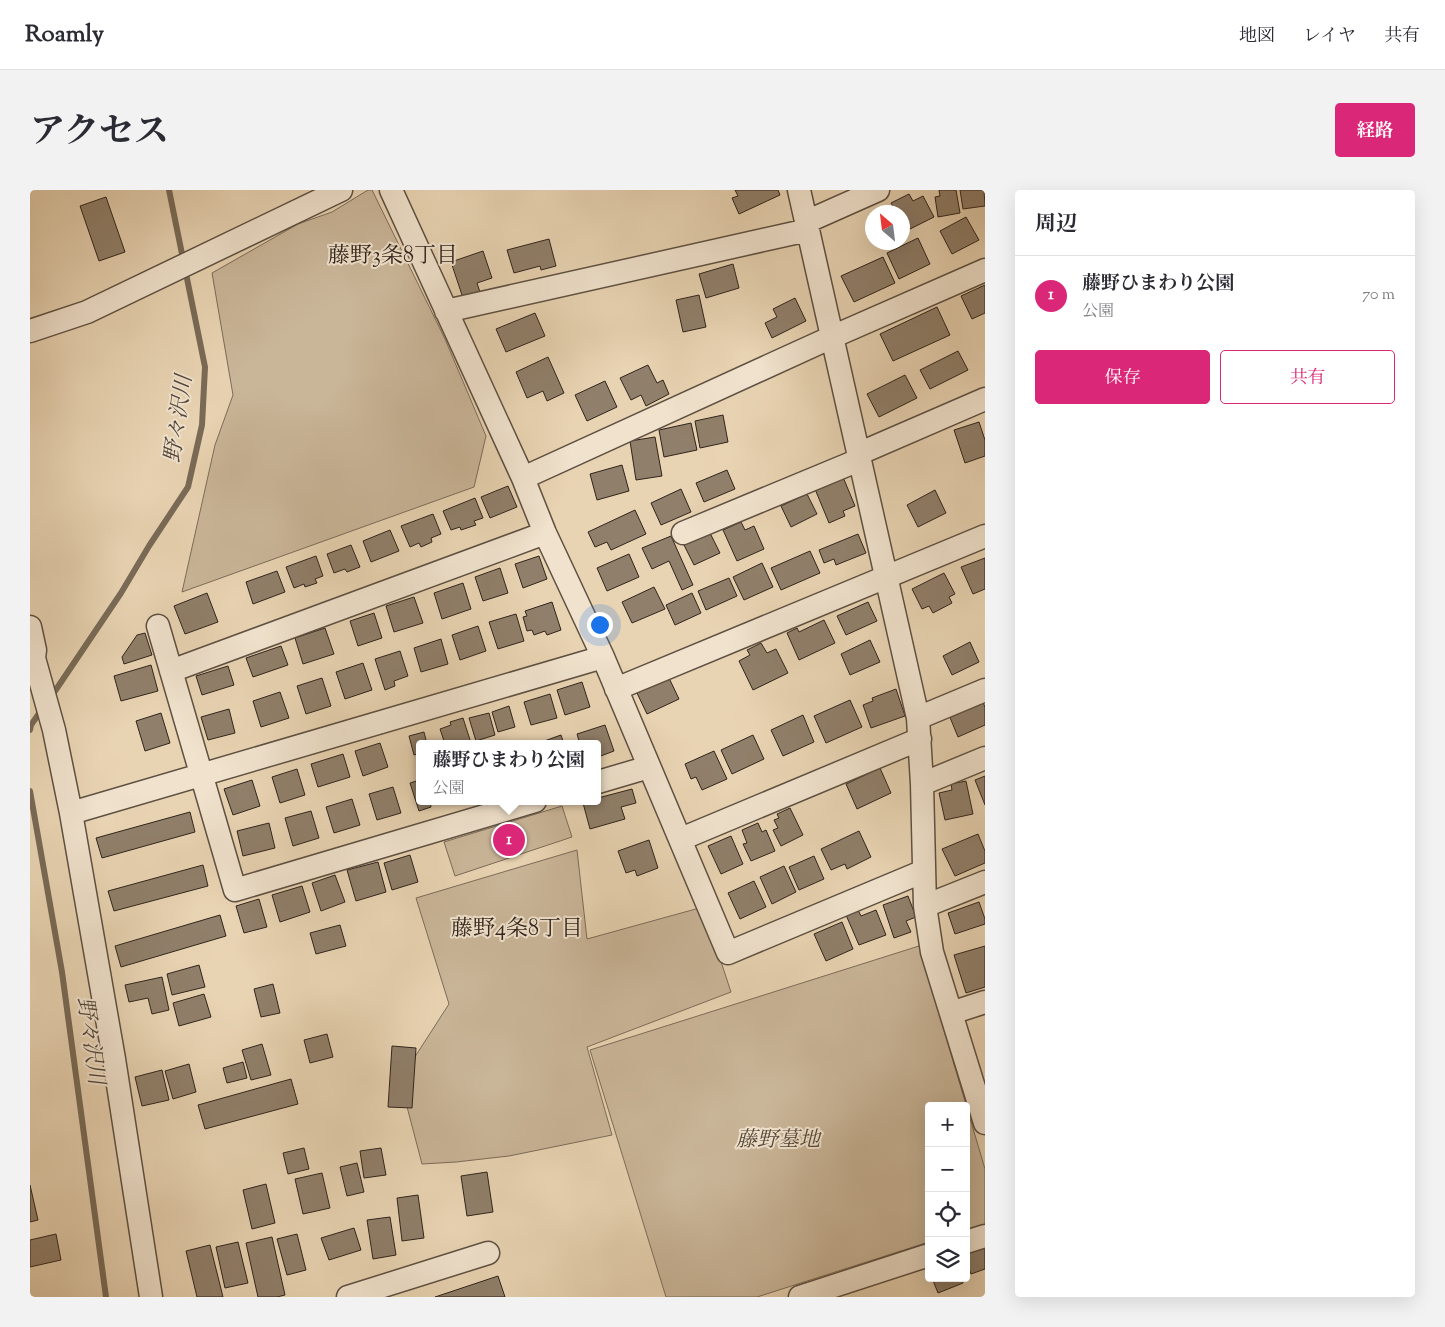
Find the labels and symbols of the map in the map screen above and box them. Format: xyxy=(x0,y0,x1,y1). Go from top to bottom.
north arrow xyxy=(865,205,910,250)
district label: 藤野3条8丁目 xyxy=(328,241,458,273)
water label: 野々沢川 xyxy=(158,371,202,465)
your location xyxy=(587,612,613,638)
pin: 1 xyxy=(493,821,525,859)
district label: 藤野4条8丁目 xyxy=(451,914,583,946)
water label: 野々沢川 xyxy=(67,995,111,1089)
park label: 藤野墓地 xyxy=(736,1126,822,1156)

